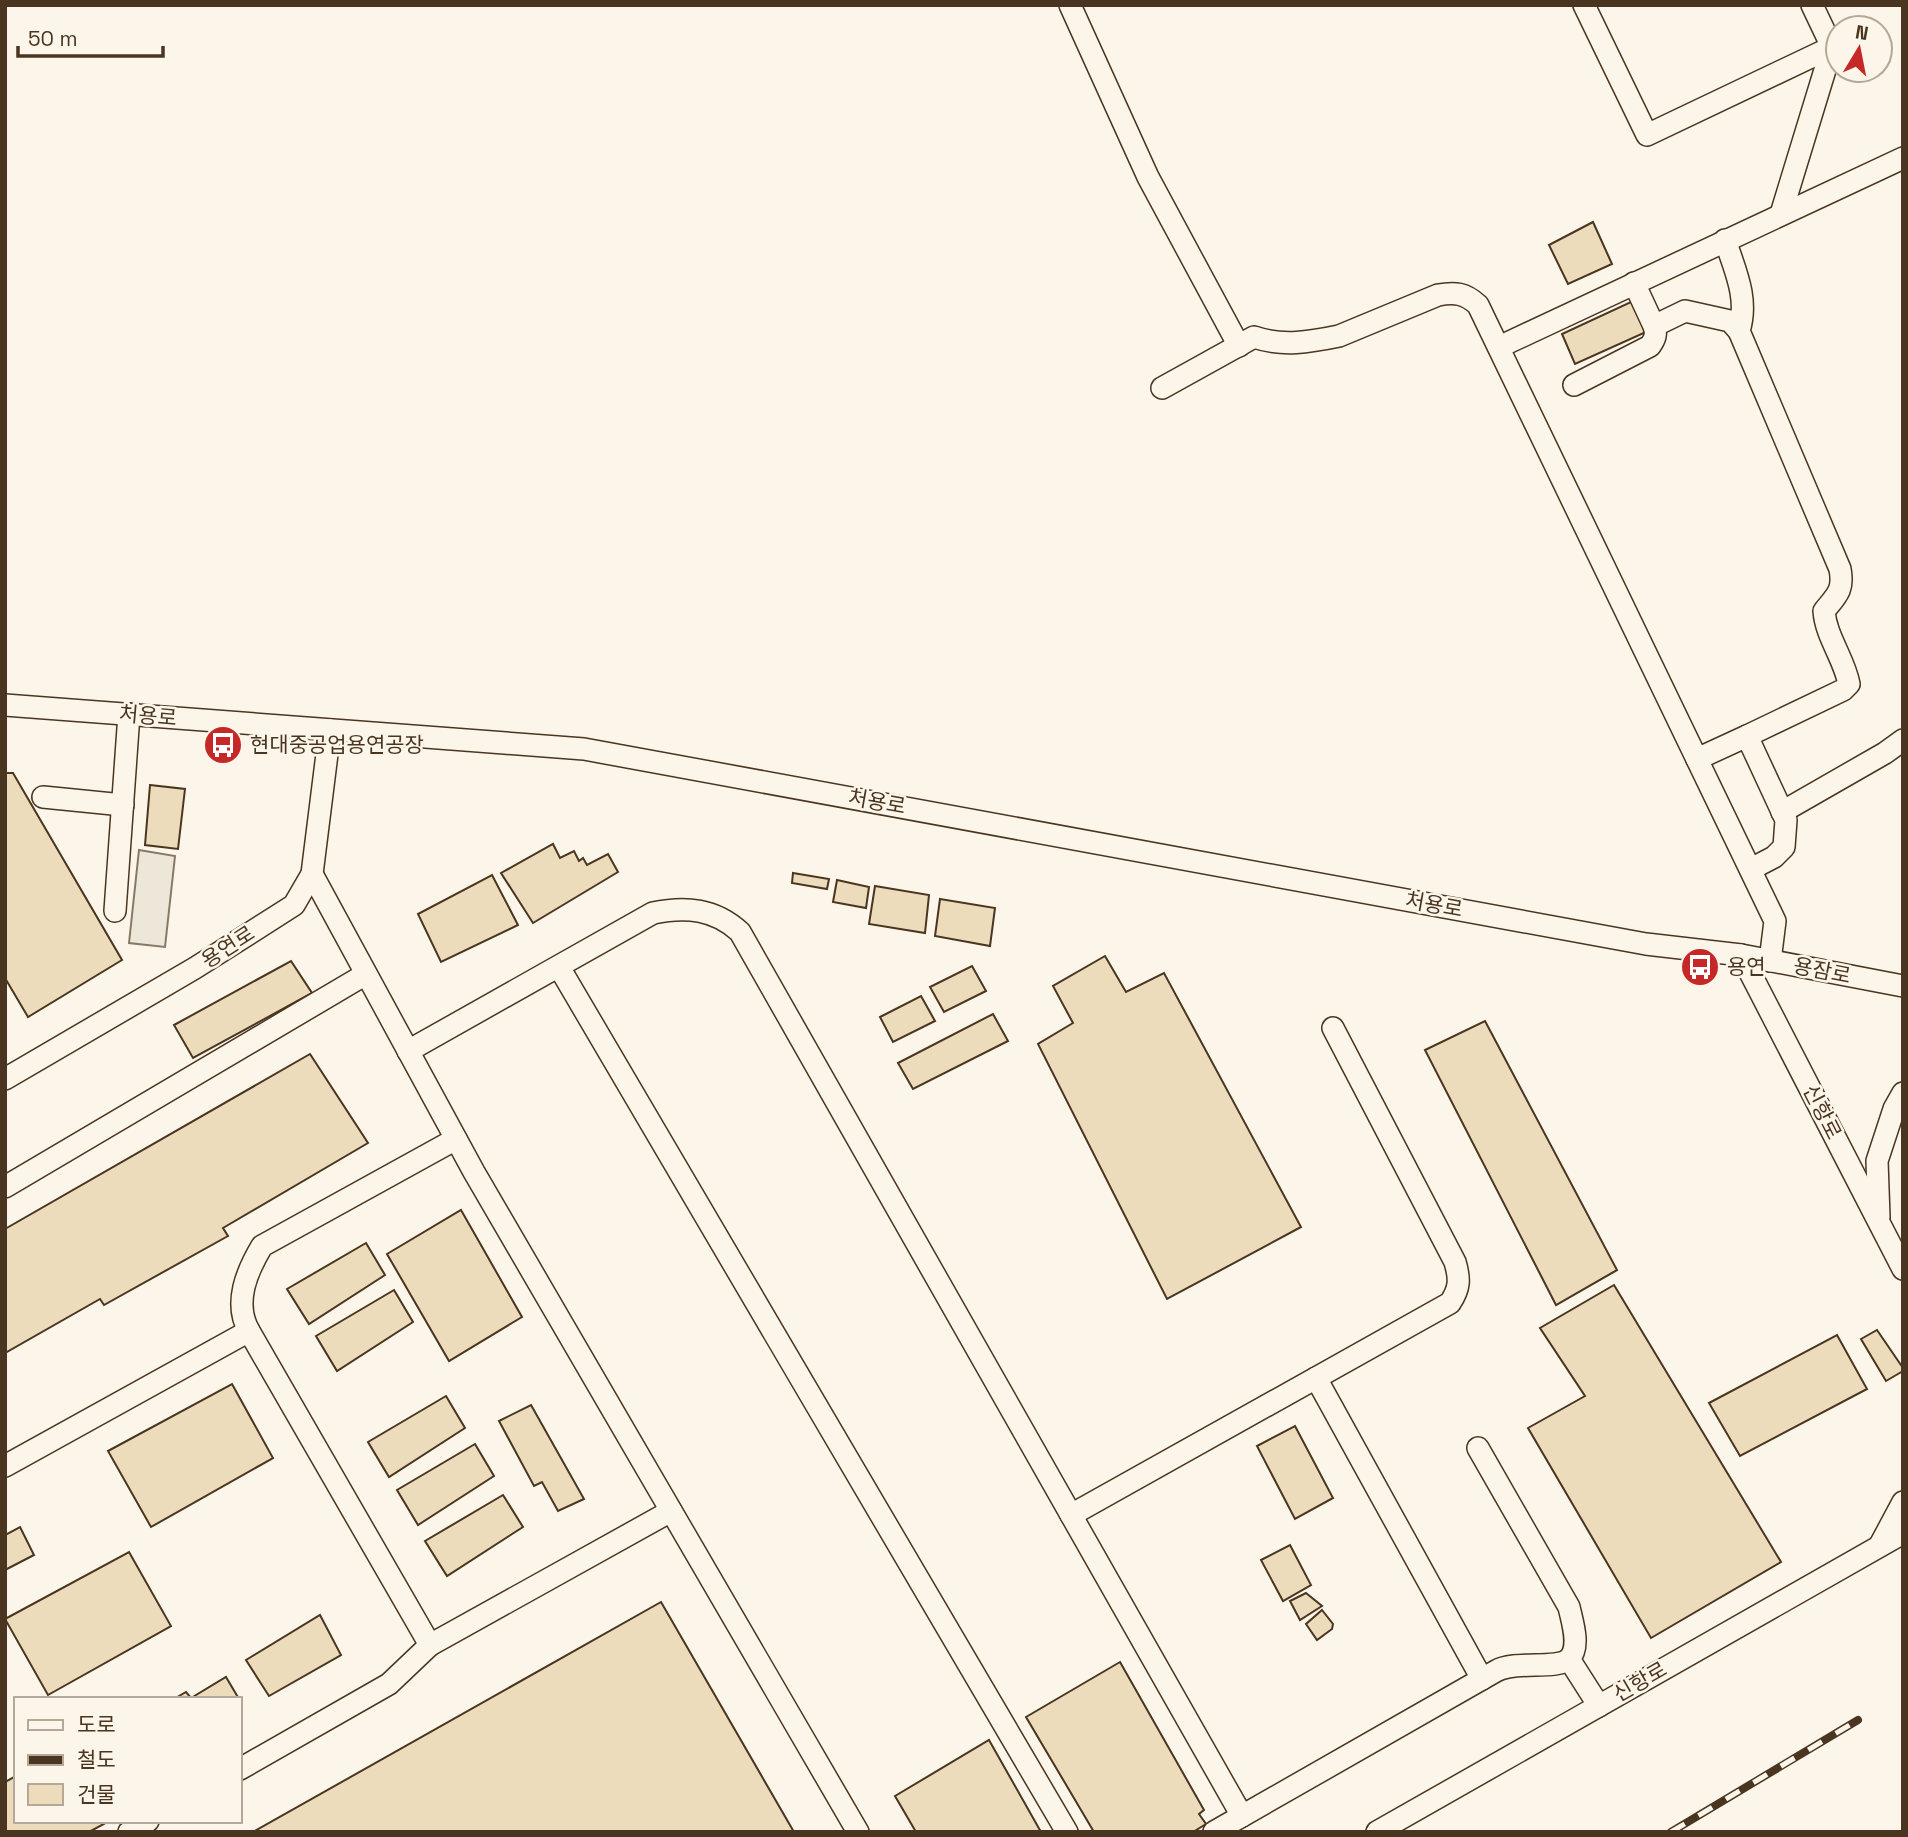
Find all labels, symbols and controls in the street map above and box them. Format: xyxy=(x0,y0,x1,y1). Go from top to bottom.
scale bar xyxy=(18,14,163,58)
north arrow xyxy=(1824,14,1894,84)
text: N xyxy=(1853,19,1870,46)
text: 50 m xyxy=(28,25,78,52)
street label: 처용로 xyxy=(118,700,178,731)
bus stop icon: 현대중공업용연공장 xyxy=(202,724,244,766)
place label: 현대중공업용연공장 xyxy=(250,731,424,758)
street label: 처용로 xyxy=(846,783,908,820)
street label: 처용로 xyxy=(1403,886,1465,923)
street label: 용연로 xyxy=(196,919,259,974)
bus stop icon: 용연 xyxy=(1679,946,1721,988)
street label: 용잠로 xyxy=(1791,952,1853,989)
place label: 용연 xyxy=(1727,953,1766,980)
street label: 신항로 xyxy=(1797,1080,1848,1144)
street label: 신항로 xyxy=(1608,1655,1672,1708)
legend xyxy=(14,1697,242,1823)
text: 도로 xyxy=(77,1711,116,1738)
text: 철도 xyxy=(77,1746,116,1773)
text: 건물 xyxy=(77,1781,116,1808)

